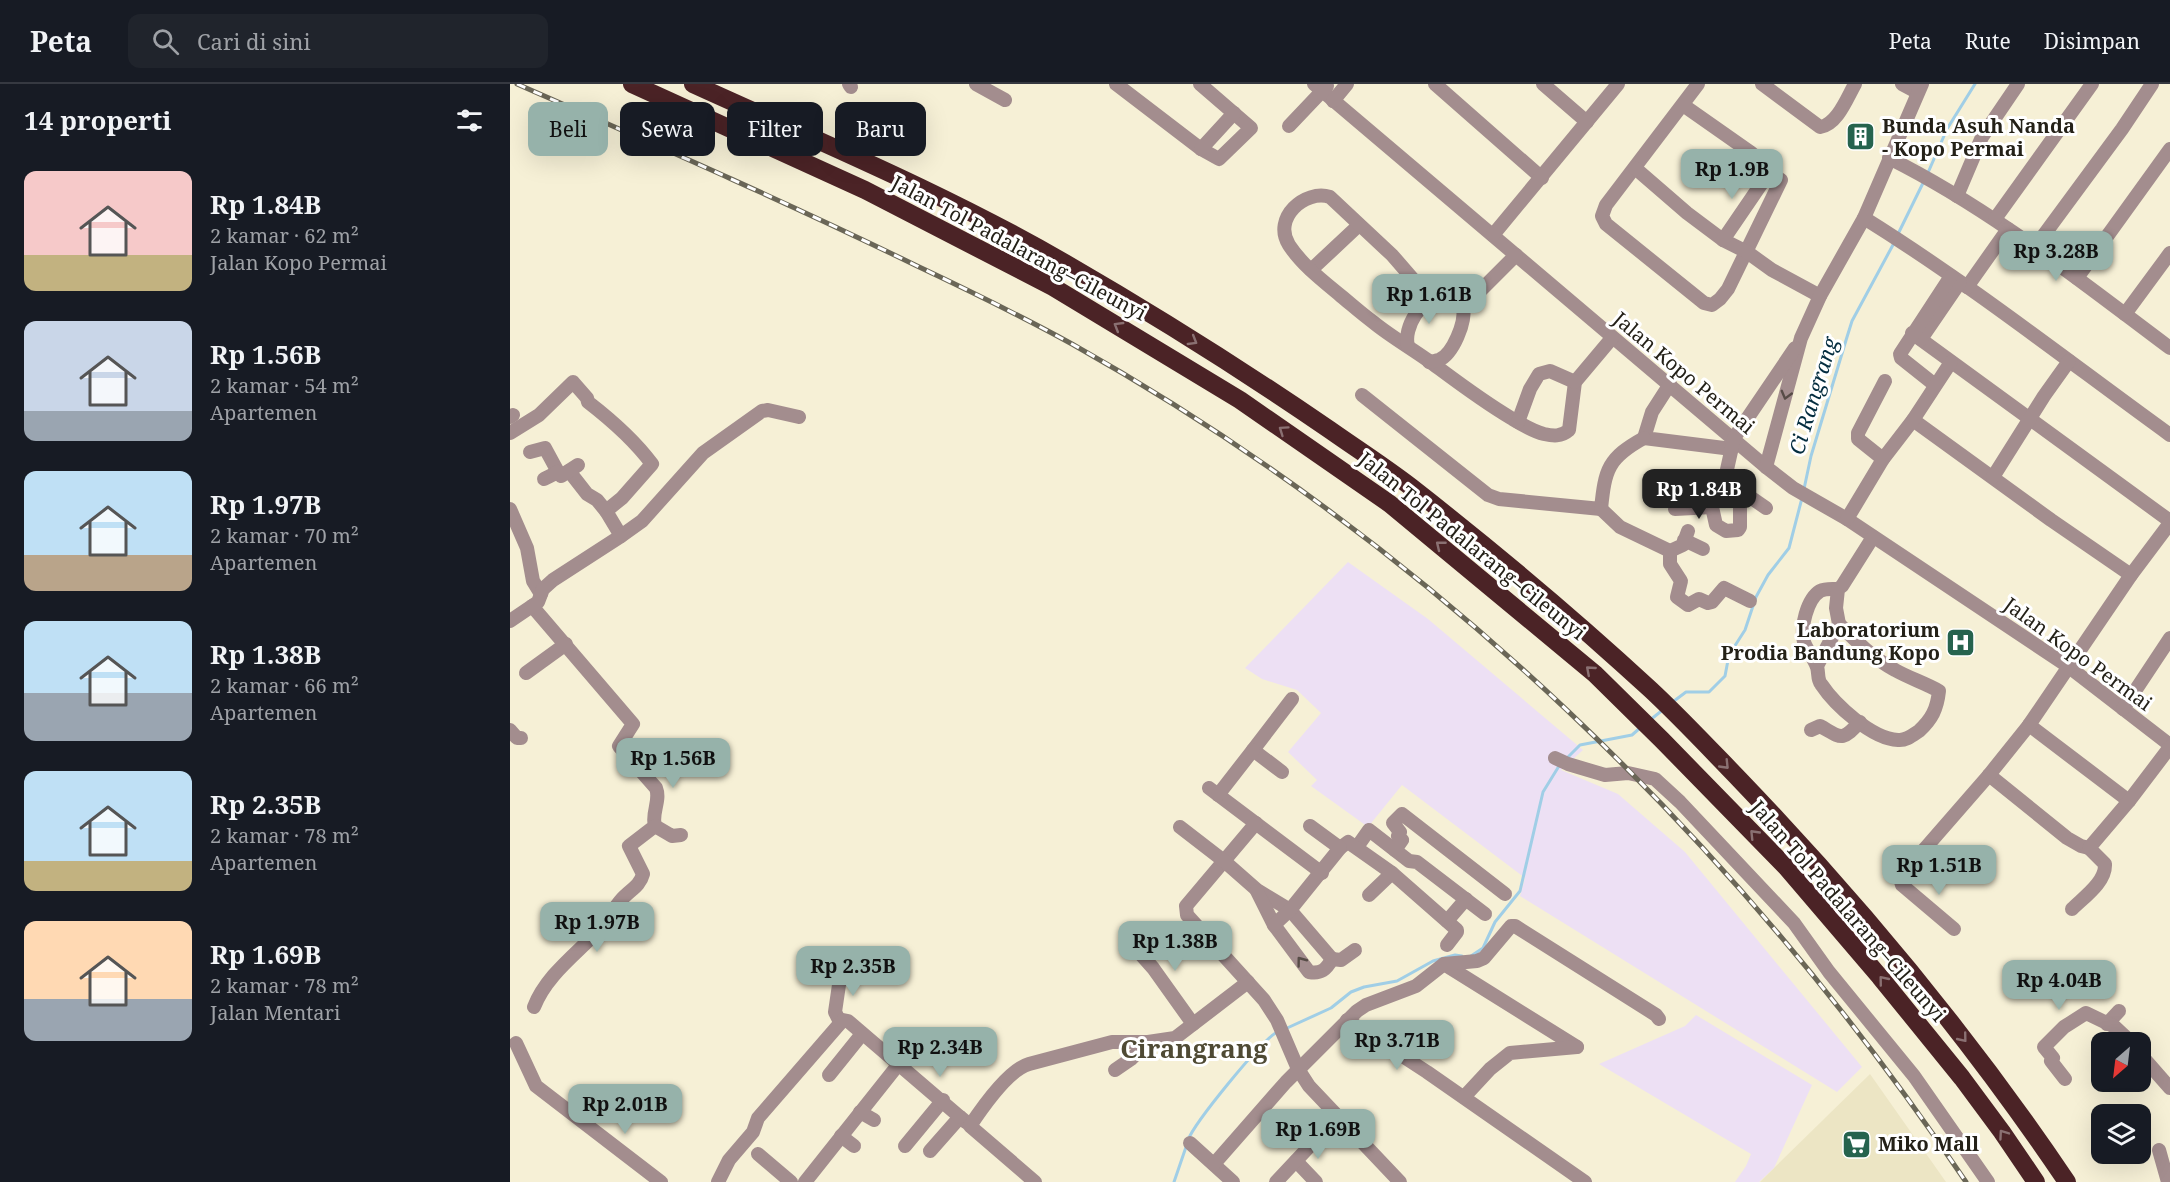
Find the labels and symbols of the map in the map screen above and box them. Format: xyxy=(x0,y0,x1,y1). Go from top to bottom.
place label: Bunda Asuh Nanda - Kopo Permai xyxy=(1882,112,2075,162)
building icon: Bunda Asuh Nanda - Kopo Permai xyxy=(1845,121,1877,153)
pin: Rp 1.9B xyxy=(1677,149,1787,200)
street label: Jalan Tol Padalarang–Cileunyi xyxy=(886,168,1152,327)
pin: Rp 3.28B xyxy=(1994,231,2118,282)
pin: Rp 1.61B xyxy=(1367,274,1491,325)
street label: Jalan Kopo Permai xyxy=(1607,305,1761,440)
one-way arrow xyxy=(1114,321,1124,333)
water label: Ci Rangrang xyxy=(1782,332,1845,458)
one-way arrow xyxy=(1187,333,1197,345)
one-way arrow xyxy=(1781,390,1794,400)
one-way arrow xyxy=(1278,426,1289,437)
street label: Jalan Tol Padalarang–Cileunyi xyxy=(1352,445,1592,646)
pin: Rp 1.84B xyxy=(1637,469,1761,520)
one-way arrow xyxy=(1436,541,1447,552)
street label: Jalan Kopo Permai xyxy=(1998,590,2158,717)
place label: Laboratorium Prodia Bandung Kopo xyxy=(1721,616,1940,666)
hospital icon: Laboratorium Prodia Bandung Kopo xyxy=(1945,626,1977,658)
one-way arrow xyxy=(1586,666,1597,677)
pin: Rp 1.56B xyxy=(611,738,735,789)
one-way arrow xyxy=(1717,757,1728,768)
street label: Jalan Tol Padalarang–Cileunyi xyxy=(1744,794,1952,1027)
one-way arrow xyxy=(1750,831,1761,842)
pin: Rp 1.51B xyxy=(1877,845,2001,896)
pin: Rp 1.97B xyxy=(535,902,659,953)
pin: Rp 1.38B xyxy=(1113,921,1237,972)
pin: Rp 2.35B xyxy=(791,946,915,997)
one-way arrow xyxy=(1297,956,1308,967)
pin: Rp 4.04B xyxy=(1997,960,2121,1011)
one-way arrow xyxy=(1879,976,1890,987)
pin: Rp 3.71B xyxy=(1335,1020,1459,1071)
pin: Rp 2.34B xyxy=(878,1027,1002,1078)
district label: Cirangrang xyxy=(1120,1030,1268,1066)
one-way arrow xyxy=(1956,1032,1967,1043)
north arrow xyxy=(2091,1032,2151,1092)
pin: Rp 2.01B xyxy=(563,1084,687,1135)
pin: Rp 1.69B xyxy=(1256,1109,1380,1160)
supermarket icon: Miko Mall xyxy=(1841,1128,1873,1160)
one-way arrow xyxy=(1999,1129,2010,1140)
place label: Miko Mall xyxy=(1878,1130,1979,1157)

